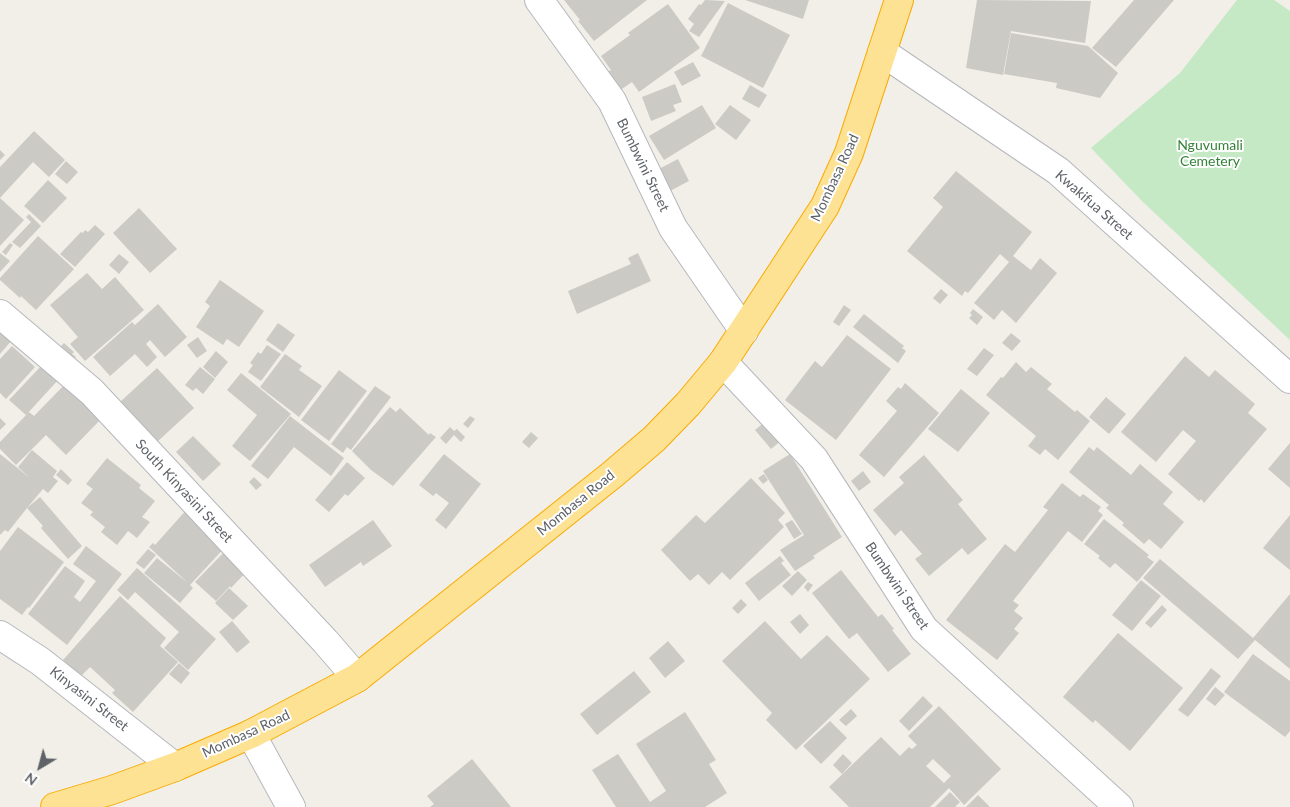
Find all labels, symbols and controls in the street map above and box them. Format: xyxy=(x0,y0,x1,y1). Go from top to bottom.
street label: Bumbwini Street xyxy=(613,115,673,215)
street label: Mombasa Road xyxy=(807,132,863,224)
park label: Nguvumali Cemetery xyxy=(1177,137,1243,170)
street label: Kwakifua Street xyxy=(1052,167,1136,243)
street label: South Kinyasini Street xyxy=(132,436,236,546)
street label: Mombasa Road xyxy=(534,467,618,539)
street label: Bumbwini Street xyxy=(862,539,932,633)
street label: Kinyasini Street xyxy=(46,663,132,735)
street label: Mombasa Road xyxy=(200,706,292,762)
north arrow xyxy=(15,742,65,792)
text: N xyxy=(21,769,40,789)

